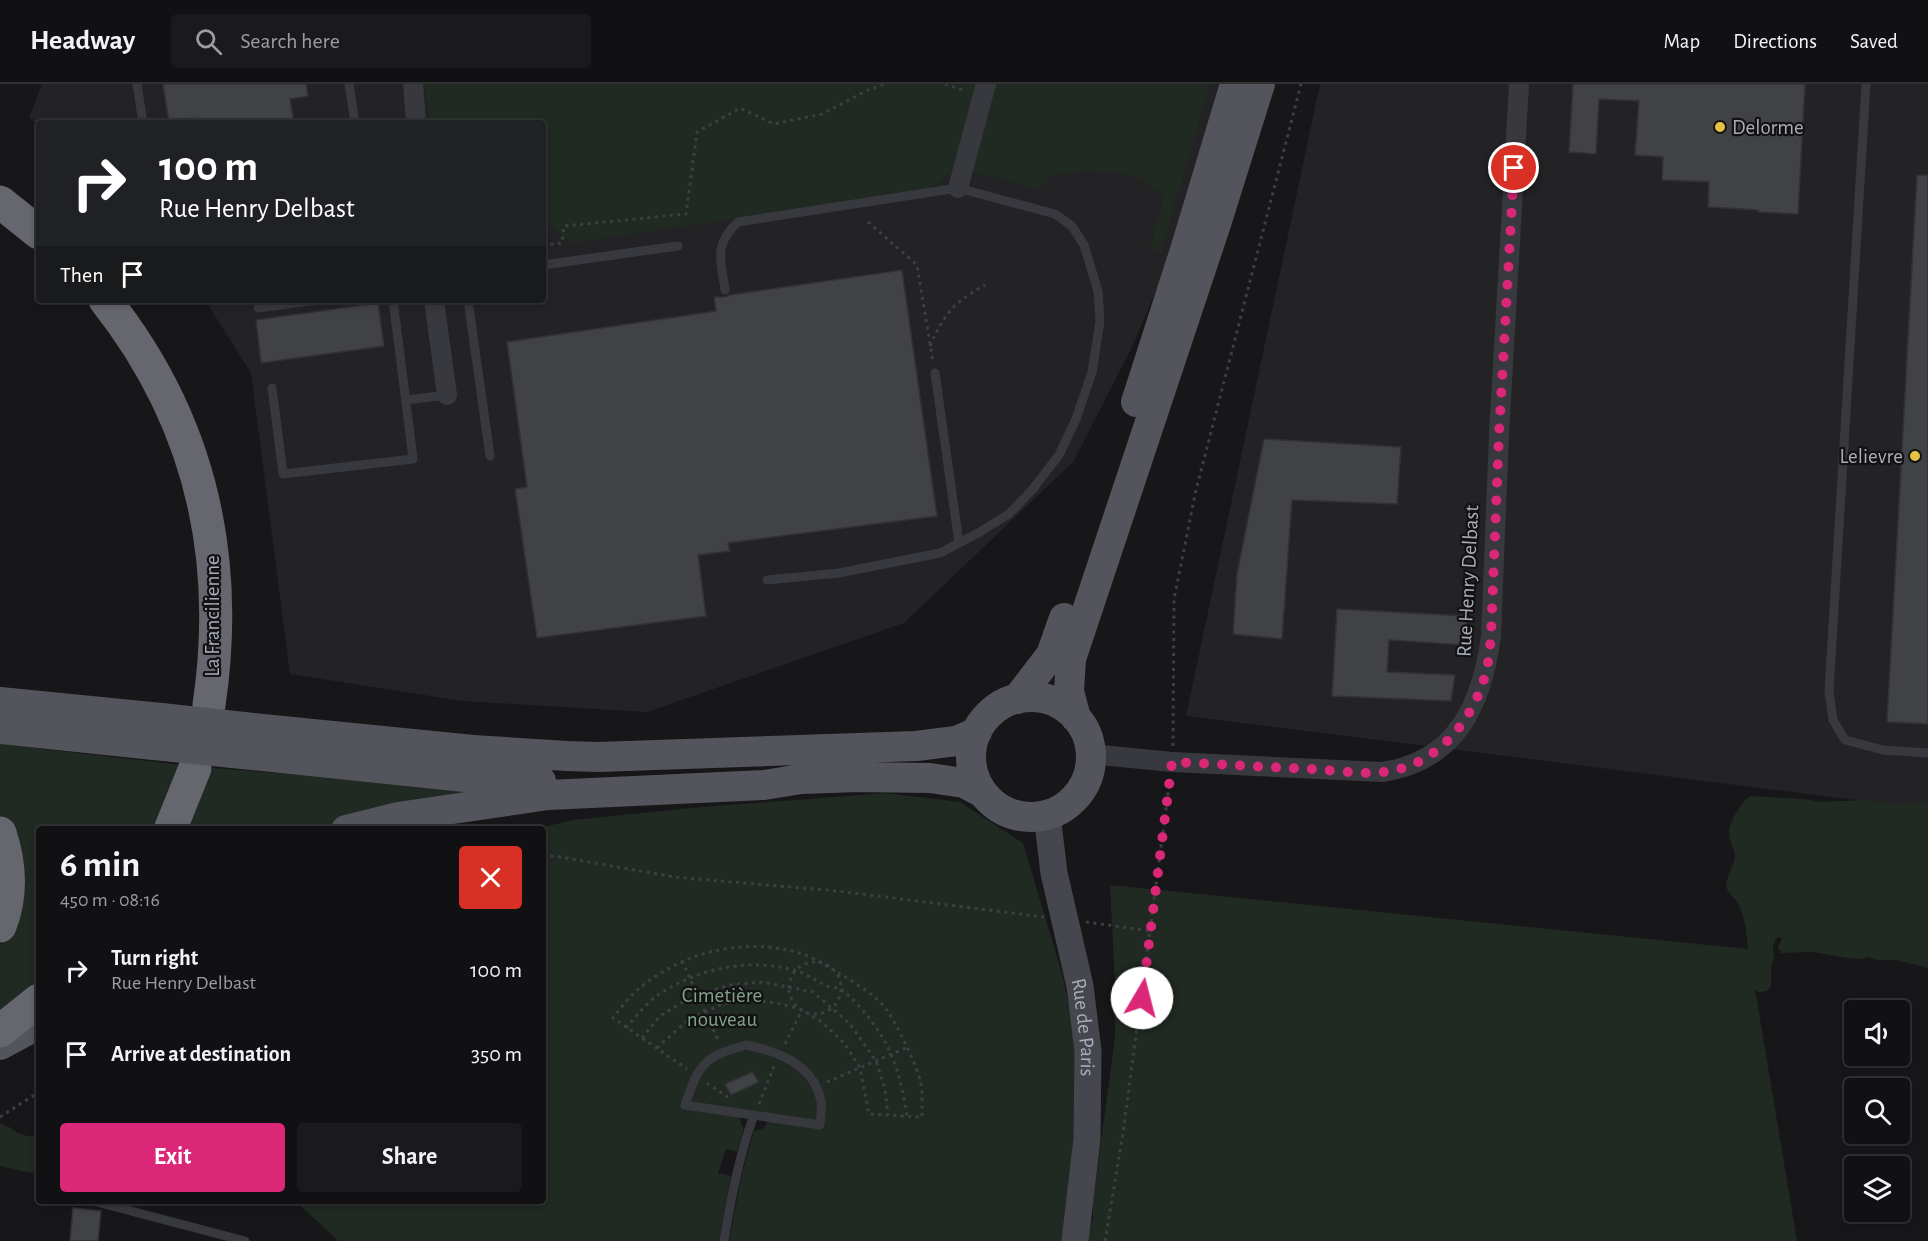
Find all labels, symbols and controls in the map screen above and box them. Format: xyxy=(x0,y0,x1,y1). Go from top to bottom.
search box xyxy=(171,14,591,68)
icon: search xyxy=(192,25,225,58)
text: Headway xyxy=(30,27,135,55)
text: Search here xyxy=(240,30,340,52)
text: Map xyxy=(1664,31,1700,52)
text: Directions xyxy=(1733,31,1817,52)
text: Saved xyxy=(1850,31,1898,52)
place label: Delorme xyxy=(1732,117,1804,138)
marker: Delorme xyxy=(1713,120,1727,134)
pin xyxy=(1488,142,1539,193)
icon: right xyxy=(60,144,138,222)
text: 100 m xyxy=(159,146,258,188)
icon: arrive xyxy=(1497,151,1530,184)
text: Rue Henry Delbast xyxy=(159,195,355,222)
icon: arrive xyxy=(116,258,149,291)
text: Then xyxy=(60,264,104,286)
place label: Lelievre xyxy=(1840,446,1903,467)
marker: Lelievre xyxy=(1908,449,1922,463)
street label: Rue Henry Delbast xyxy=(1454,504,1482,658)
street label: La Francilienne xyxy=(202,555,223,677)
button: close xyxy=(459,846,522,909)
text: 6 min xyxy=(60,847,140,883)
text: 450 m · 08:16 xyxy=(60,890,160,910)
text: Turn right xyxy=(111,947,198,969)
icon: right xyxy=(60,954,93,987)
text: 100 m xyxy=(470,959,522,981)
position arrow xyxy=(1110,966,1174,1030)
text: Rue Henry Delbast xyxy=(111,973,256,993)
street label: Rue de Paris xyxy=(1068,976,1099,1077)
park label: Cimetière nouveau xyxy=(682,985,762,1030)
map controls xyxy=(1844,1000,1910,1222)
button: sound xyxy=(1844,1000,1910,1066)
icon: arrive xyxy=(60,1038,93,1071)
text: Arrive at destination xyxy=(111,1043,291,1065)
text: 350 m xyxy=(471,1043,522,1065)
button: search xyxy=(1844,1078,1910,1144)
button: Exit xyxy=(60,1123,285,1192)
button: Share xyxy=(297,1123,522,1192)
button: layers xyxy=(1844,1156,1910,1222)

